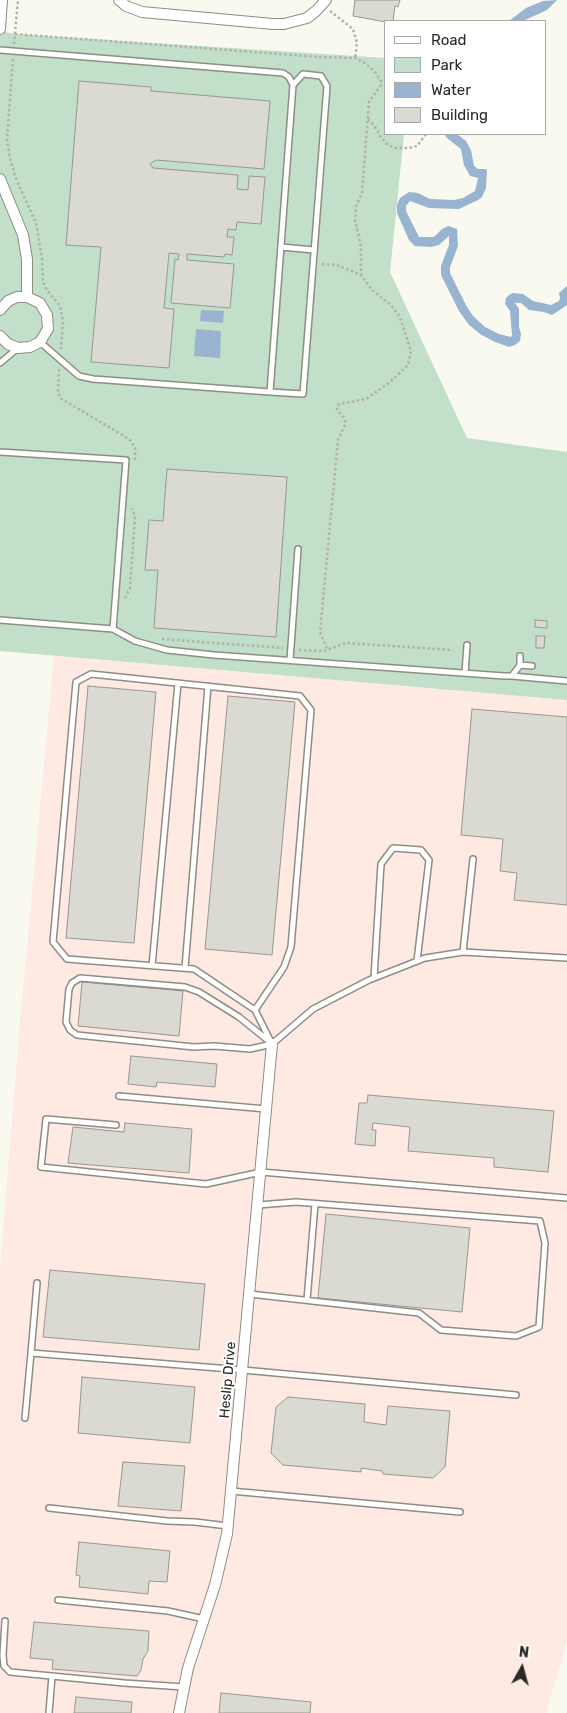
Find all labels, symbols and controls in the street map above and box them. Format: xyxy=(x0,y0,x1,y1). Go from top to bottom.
legend xyxy=(384,20,547,135)
text: Road xyxy=(431,31,467,49)
text: Park xyxy=(431,56,462,74)
text: Water xyxy=(431,81,471,99)
text: Building xyxy=(431,106,488,124)
street label: Heslip Drive xyxy=(216,1341,240,1419)
north arrow xyxy=(497,1643,547,1693)
text: N xyxy=(518,1644,530,1662)

